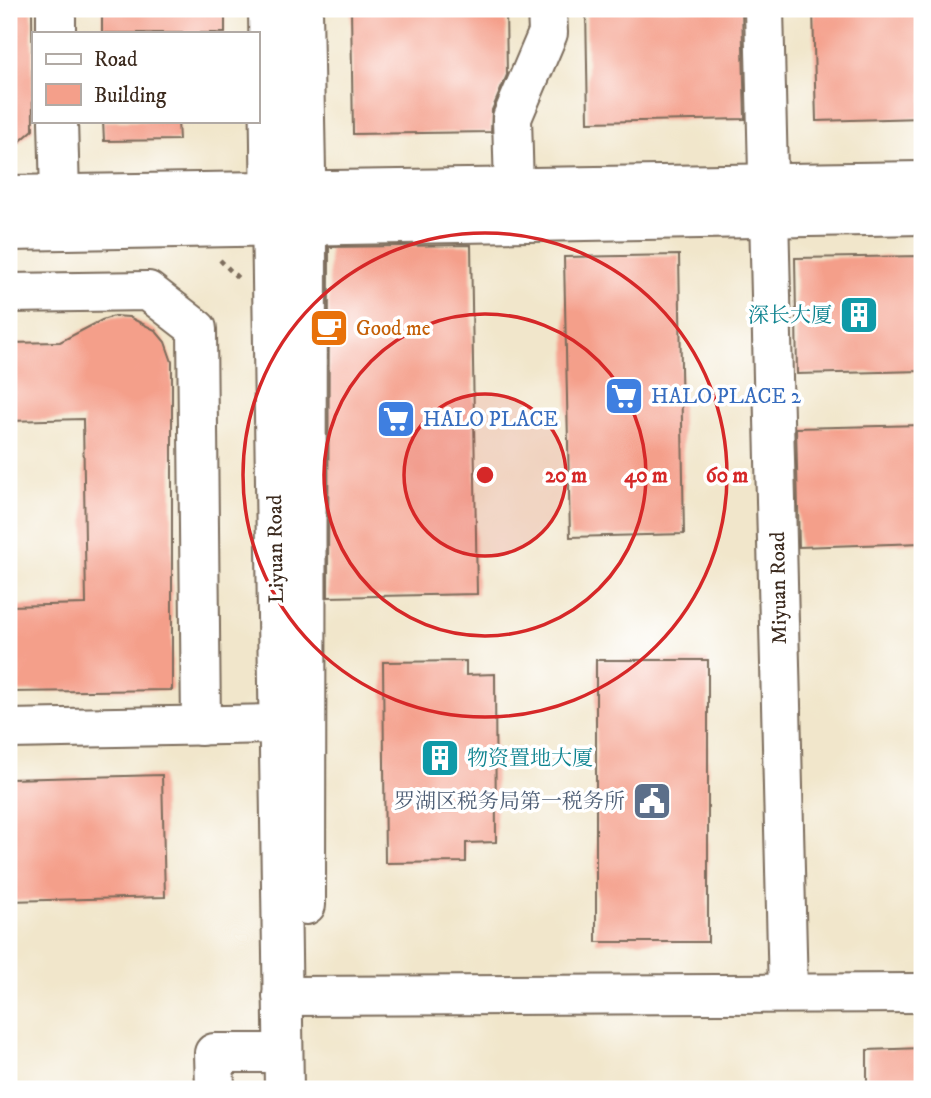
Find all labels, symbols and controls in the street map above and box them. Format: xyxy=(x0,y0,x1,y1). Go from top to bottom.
legend xyxy=(32,32,259,122)
text: Road xyxy=(94,47,138,73)
text: Building xyxy=(94,83,167,109)
building icon: 深长大厦 xyxy=(838,294,880,336)
place label: 深长大厦 xyxy=(748,303,832,329)
cafe icon: Good me xyxy=(308,307,350,349)
place label: Good me xyxy=(356,316,431,342)
supermarket icon: HALO PLACE 2 xyxy=(603,375,645,417)
place label: HALO PLACE 2 xyxy=(651,384,802,410)
supermarket icon: HALO PLACE xyxy=(375,398,417,440)
place label: HALO PLACE xyxy=(423,407,558,433)
centre of rings xyxy=(473,463,497,487)
text: 20 m xyxy=(545,463,587,489)
text: 40 m xyxy=(624,463,668,489)
text: 60 m xyxy=(706,463,748,489)
street label: Liyuan Road xyxy=(262,494,290,603)
street label: Miyuan Road xyxy=(765,531,793,645)
building icon: 物资置地大厦 xyxy=(419,737,461,779)
place label: 物资置地大厦 xyxy=(467,746,593,772)
public building icon: 罗湖区税务局第一税务所 xyxy=(631,780,673,822)
place label: 罗湖区税务局第一税务所 xyxy=(394,789,625,815)

